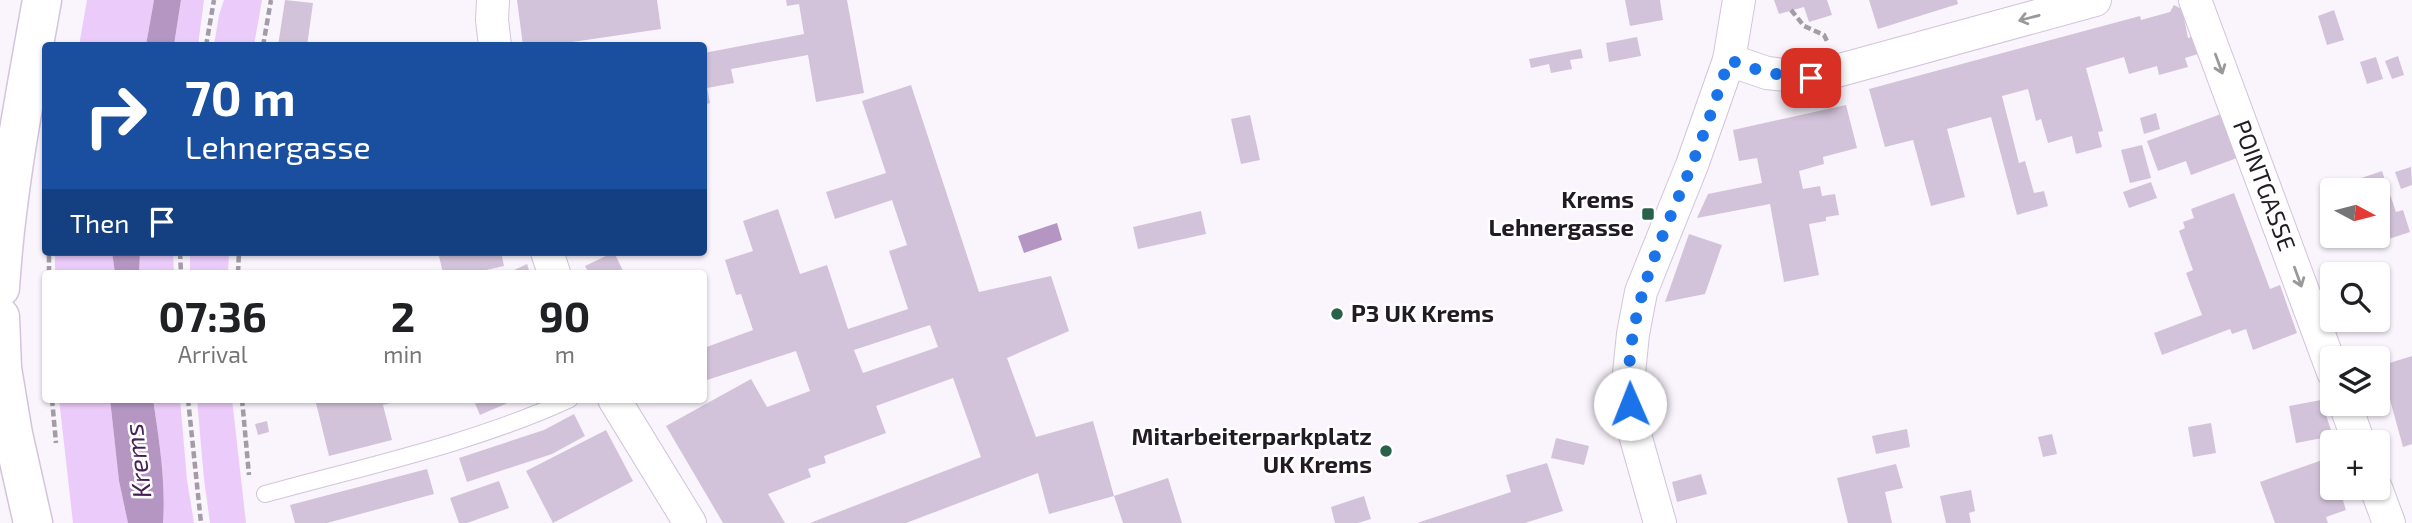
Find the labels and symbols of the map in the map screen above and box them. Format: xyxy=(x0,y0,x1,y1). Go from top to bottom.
one-way arrow xyxy=(2018,12,2041,25)
pin xyxy=(1781,48,1841,108)
one-way arrow xyxy=(2213,53,2226,74)
street label: POINTGASSE xyxy=(2228,116,2303,255)
north arrow xyxy=(2320,178,2390,248)
place label: Krems Lehnergasse xyxy=(1489,184,1634,241)
marker: Krems Lehnergasse xyxy=(1640,206,1656,222)
one-way arrow xyxy=(2292,266,2305,288)
place label: P3 UK Krems xyxy=(1351,298,1494,327)
marker: P3 UK Krems xyxy=(1329,306,1345,322)
position arrow xyxy=(1593,367,1667,441)
place label: Mitarbeiterparkplatz UK Krems xyxy=(1131,421,1372,478)
water label: Krems xyxy=(117,422,156,500)
marker: Mitarbeiterparkplatz UK Krems xyxy=(1378,443,1394,459)

